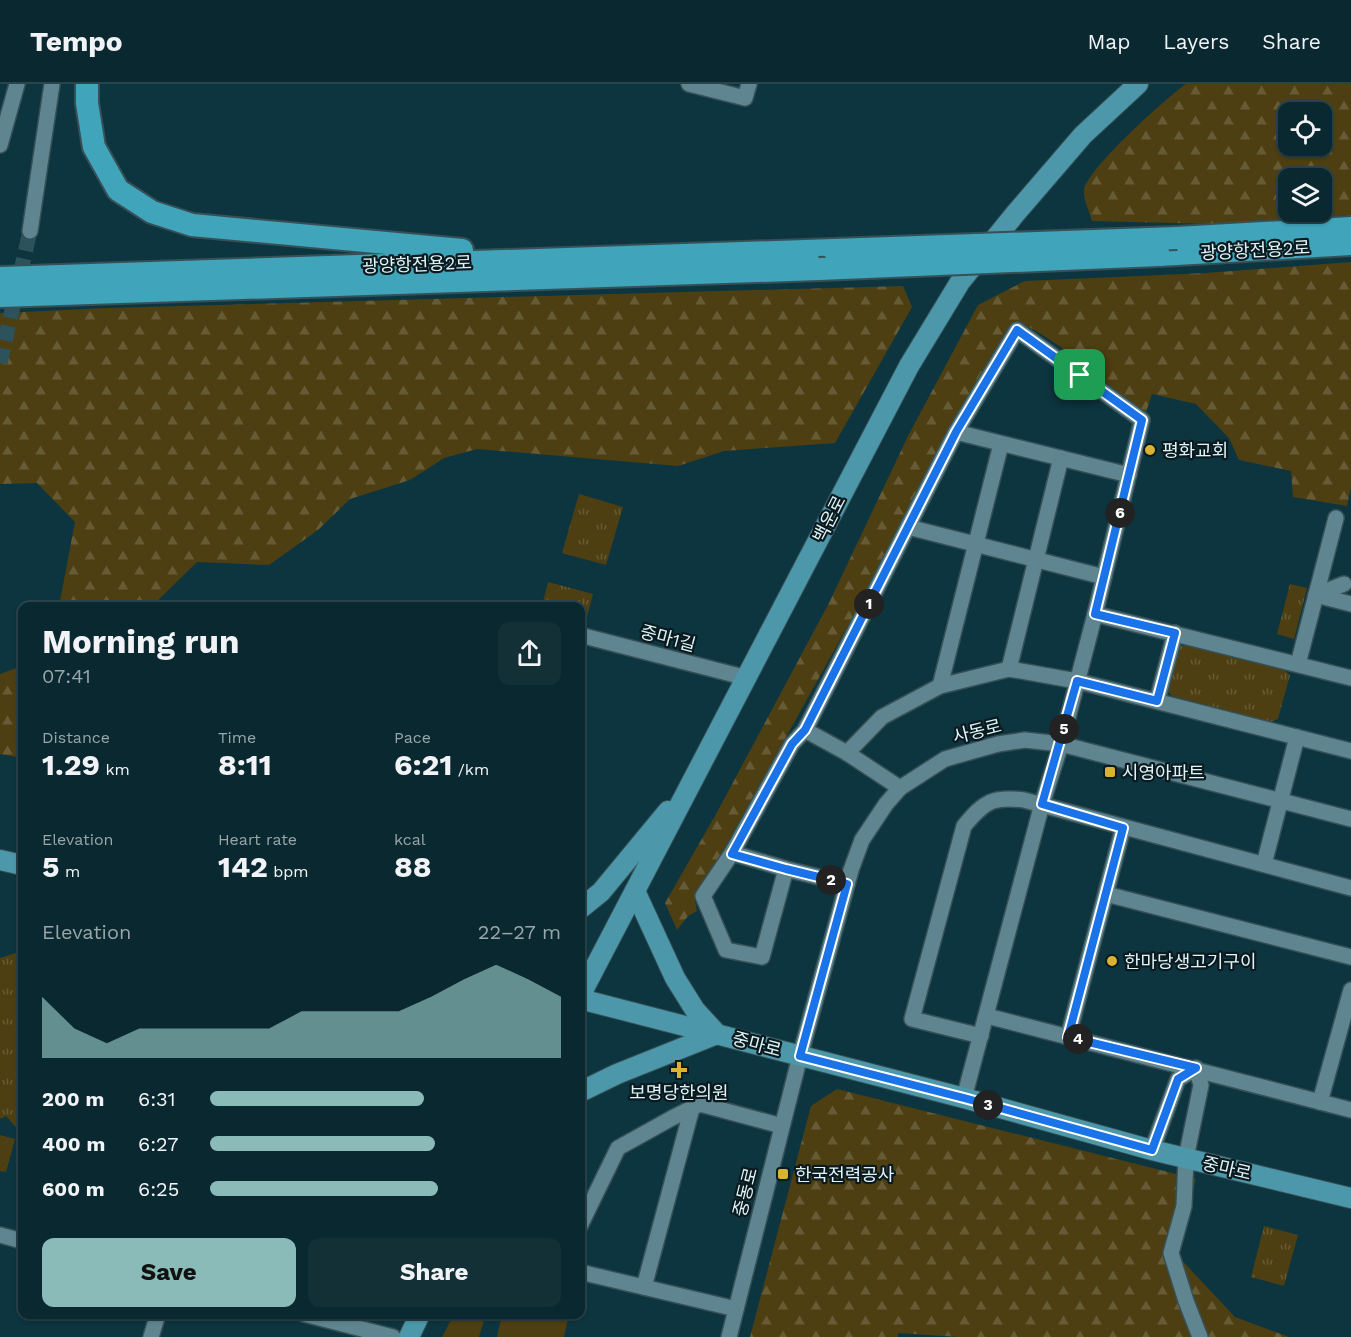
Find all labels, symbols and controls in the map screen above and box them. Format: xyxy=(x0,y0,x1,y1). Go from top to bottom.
text: Tempo xyxy=(30,25,123,58)
text: Map xyxy=(1087,29,1130,54)
text: Layers xyxy=(1163,29,1229,54)
text: Share xyxy=(1262,29,1321,54)
map controls xyxy=(1278,102,1332,222)
button: locate xyxy=(1278,102,1332,156)
button: layers xyxy=(1278,168,1332,222)
street label: 광양항전용2로 xyxy=(1200,237,1310,263)
street label: 광양항전용2로 xyxy=(362,252,472,276)
pin xyxy=(1054,349,1105,400)
icon: arrive xyxy=(1063,358,1096,391)
place label: 평화교회 xyxy=(1162,440,1228,461)
marker: 평화교회 xyxy=(1143,443,1157,457)
street label: 백운로 xyxy=(808,492,850,546)
pin: 6 xyxy=(1105,498,1135,528)
text: 6 xyxy=(1115,503,1125,522)
pin: 1 xyxy=(854,589,884,619)
text: 1 xyxy=(866,594,872,613)
street label: 중마1길 xyxy=(638,621,698,655)
text: Morning run xyxy=(42,622,239,661)
button: share xyxy=(498,622,561,685)
text: 07:41 xyxy=(42,664,91,688)
pin: 5 xyxy=(1049,714,1079,744)
street label: 사동로 xyxy=(950,715,1004,747)
text: 5 xyxy=(1059,719,1069,738)
text: Distance xyxy=(42,728,110,747)
text: Time xyxy=(218,728,256,747)
text: Pace xyxy=(394,728,431,747)
text: 1.29 xyxy=(42,747,100,782)
text: 8:11 xyxy=(218,747,272,782)
text: 6:21 xyxy=(394,747,452,782)
text: km xyxy=(100,760,130,779)
text: /km xyxy=(452,760,489,779)
place label: 시영아파트 xyxy=(1122,762,1205,783)
marker: 시영아파트 xyxy=(1103,765,1117,779)
text: Elevation xyxy=(42,830,113,849)
text: Heart rate xyxy=(218,830,297,849)
text: kcal xyxy=(394,830,426,849)
text: 5 xyxy=(42,849,60,884)
text: 142 xyxy=(218,849,268,884)
text: 88 xyxy=(394,849,432,884)
text: m xyxy=(60,862,80,881)
text: bpm xyxy=(268,862,309,881)
pin: 2 xyxy=(816,865,846,895)
text: 2 xyxy=(826,870,836,889)
text: Elevation xyxy=(42,920,131,944)
text: 22–27 m xyxy=(478,920,561,944)
place label: 한마당생고기구이 xyxy=(1124,951,1256,972)
marker: 한마당생고기구이 xyxy=(1105,954,1119,968)
pin: 4 xyxy=(1063,1024,1093,1054)
street label: 중마로 xyxy=(730,1027,784,1061)
text: 4 xyxy=(1073,1029,1083,1048)
marker: 보명당한의원 xyxy=(670,1061,688,1079)
place label: 보명당한의원 xyxy=(629,1082,729,1103)
text: 200 m xyxy=(42,1087,104,1111)
text: 6:31 xyxy=(138,1087,176,1111)
pin: 3 xyxy=(973,1090,1003,1120)
text: 3 xyxy=(983,1095,993,1114)
text: 400 m xyxy=(42,1132,105,1156)
text: 6:27 xyxy=(138,1132,179,1156)
street label: 중마로 xyxy=(1200,1152,1254,1184)
place label: 한국전력공사 xyxy=(795,1164,895,1185)
street label: 중동로 xyxy=(729,1165,761,1219)
marker: 한국전력공사 xyxy=(776,1167,790,1181)
text: 600 m xyxy=(42,1177,105,1201)
text: 6:25 xyxy=(138,1177,179,1201)
button: Save xyxy=(42,1238,296,1307)
button: Share xyxy=(308,1238,561,1307)

